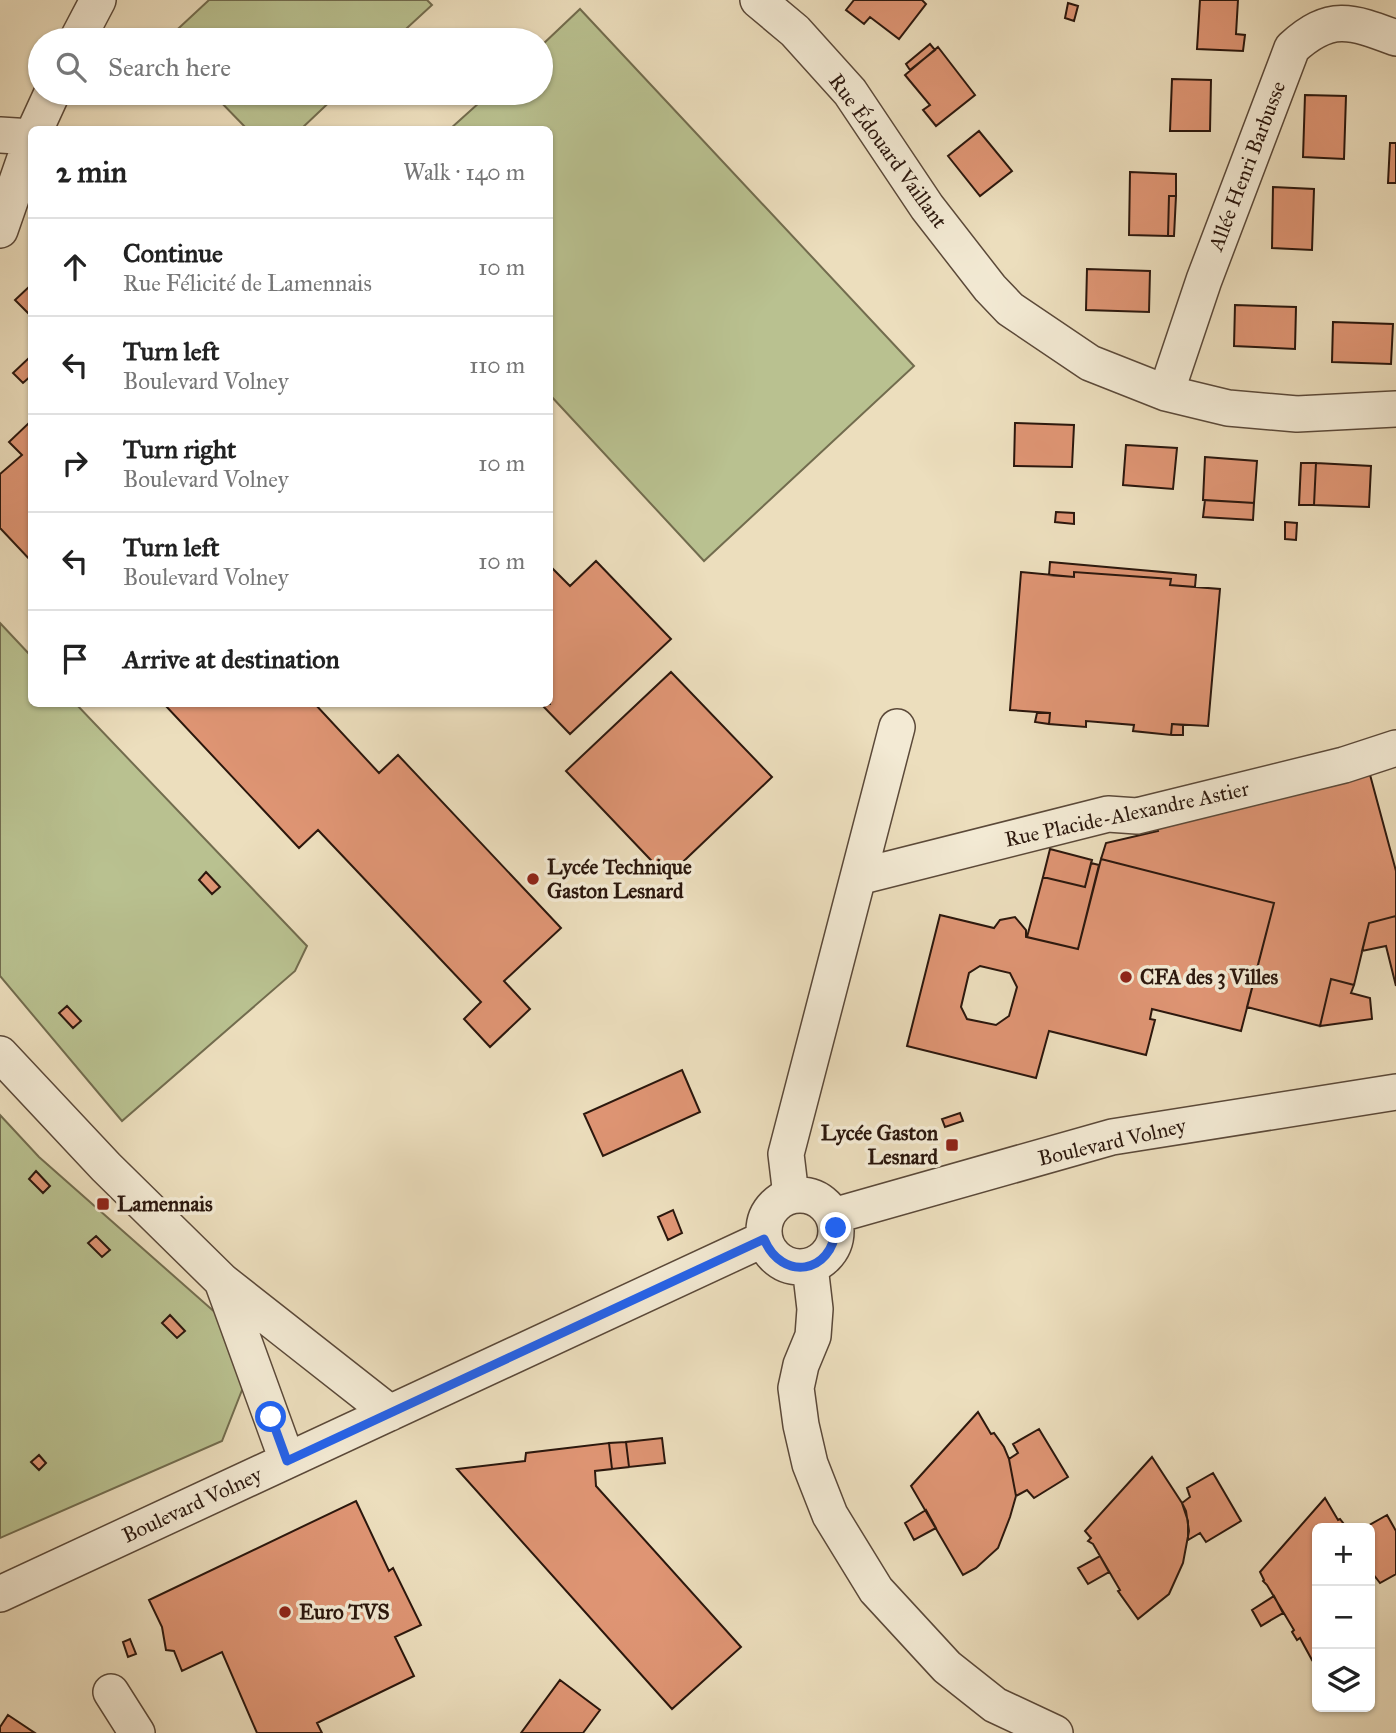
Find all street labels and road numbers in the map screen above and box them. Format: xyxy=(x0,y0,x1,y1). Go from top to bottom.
street label: Rue Édouard Vaillant xyxy=(823,68,954,234)
street label: Allée Henri Barbusse xyxy=(1202,77,1291,255)
street label: Rue Placide-Alexandre Astier xyxy=(1002,775,1252,853)
street label: Boulevard Volney xyxy=(1035,1112,1190,1172)
street label: Boulevard Volney xyxy=(118,1461,267,1549)

